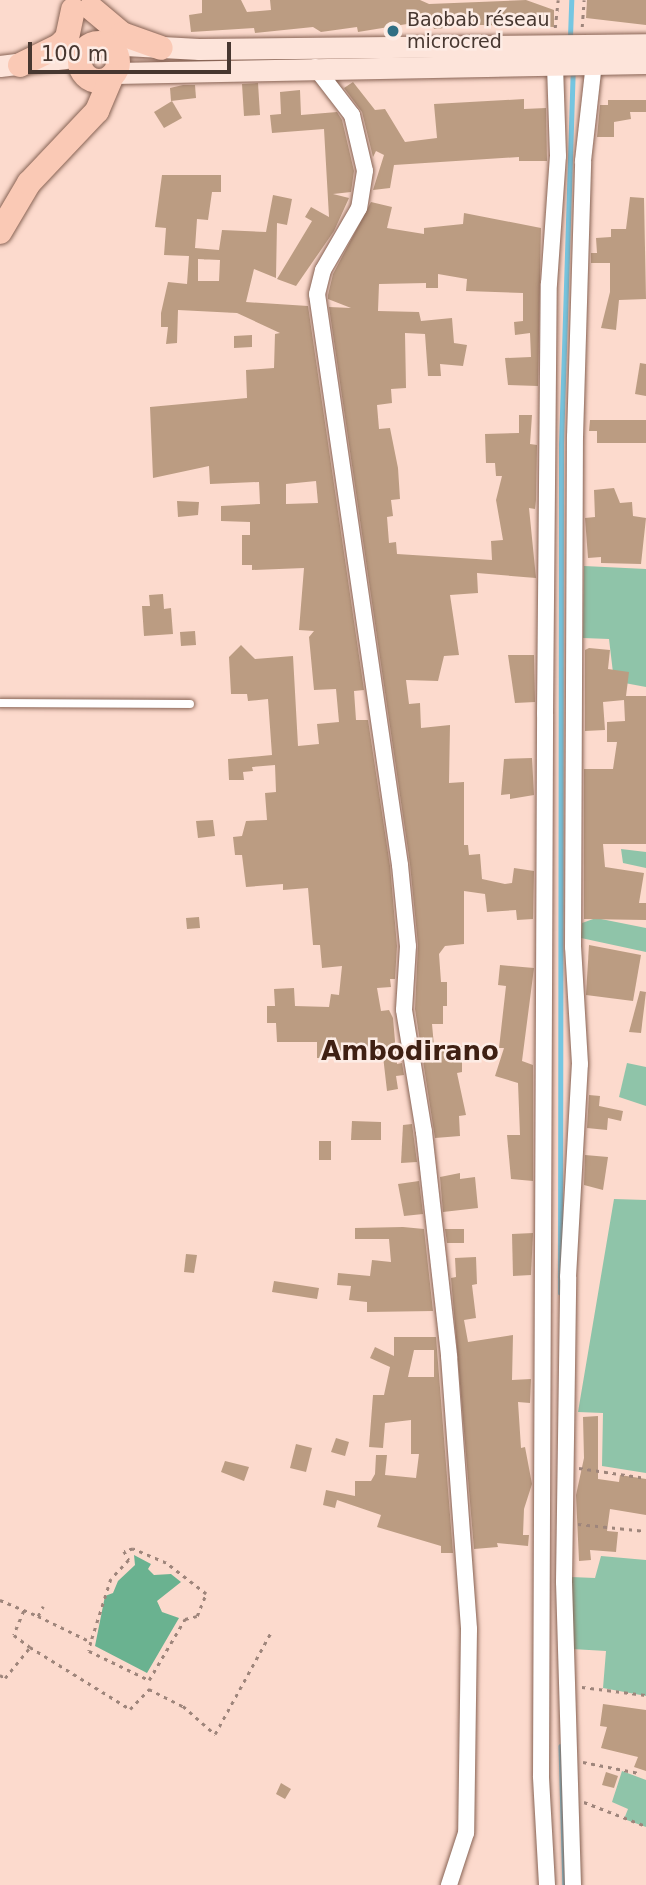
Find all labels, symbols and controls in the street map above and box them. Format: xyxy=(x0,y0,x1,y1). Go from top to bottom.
place label: Baobab réseau microcred xyxy=(407,9,549,53)
marker: Baobab réseau microcred xyxy=(385,23,401,39)
scale bar xyxy=(32,28,234,72)
text: 100 m xyxy=(41,42,108,66)
district label: Ambodirano xyxy=(321,1036,499,1068)

